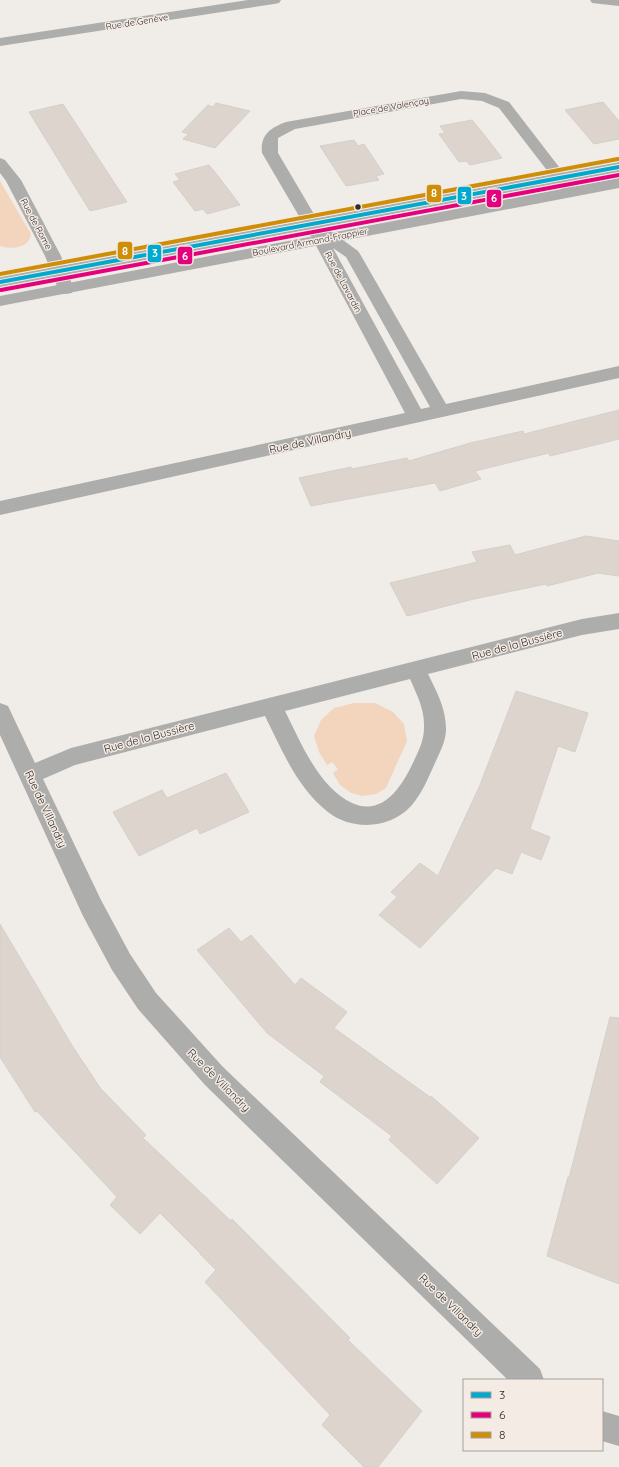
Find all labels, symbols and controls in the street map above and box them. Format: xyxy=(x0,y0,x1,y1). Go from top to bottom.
street label: Rue de Genève xyxy=(105,11,169,32)
street label: Place de Valençay xyxy=(352,94,430,119)
line badge: 8 xyxy=(426,184,442,203)
text: 8 xyxy=(431,186,437,200)
line badge: 3 xyxy=(457,186,472,205)
text: 3 xyxy=(461,189,467,203)
line badge: 6 xyxy=(486,189,502,208)
text: 6 xyxy=(491,191,497,205)
street label: Rue de Rome xyxy=(18,196,55,251)
unlabelled marker xyxy=(353,202,363,212)
street label: Boulevard Armand-Frappier xyxy=(251,225,369,258)
line badge: 8 xyxy=(117,241,133,260)
text: 8 xyxy=(122,244,128,258)
line badge: 3 xyxy=(147,244,162,263)
text: 3 xyxy=(152,246,158,260)
line badge: 6 xyxy=(177,246,193,265)
text: 6 xyxy=(182,249,188,263)
street label: Rue de Lavardin xyxy=(323,249,364,314)
street label: Rue de Villandry xyxy=(268,425,352,457)
street label: Rue de la Bussière xyxy=(470,625,564,663)
street label: Rue de la Bussière xyxy=(102,718,196,756)
street label: Rue de Villandry xyxy=(22,768,70,850)
street label: Rue de Villandry xyxy=(185,1046,253,1114)
street label: Rue de Villandry xyxy=(416,1271,486,1339)
legend xyxy=(463,1379,603,1451)
text: 3 xyxy=(499,1387,505,1402)
text: 6 xyxy=(499,1407,506,1422)
text: 8 xyxy=(499,1427,505,1442)

